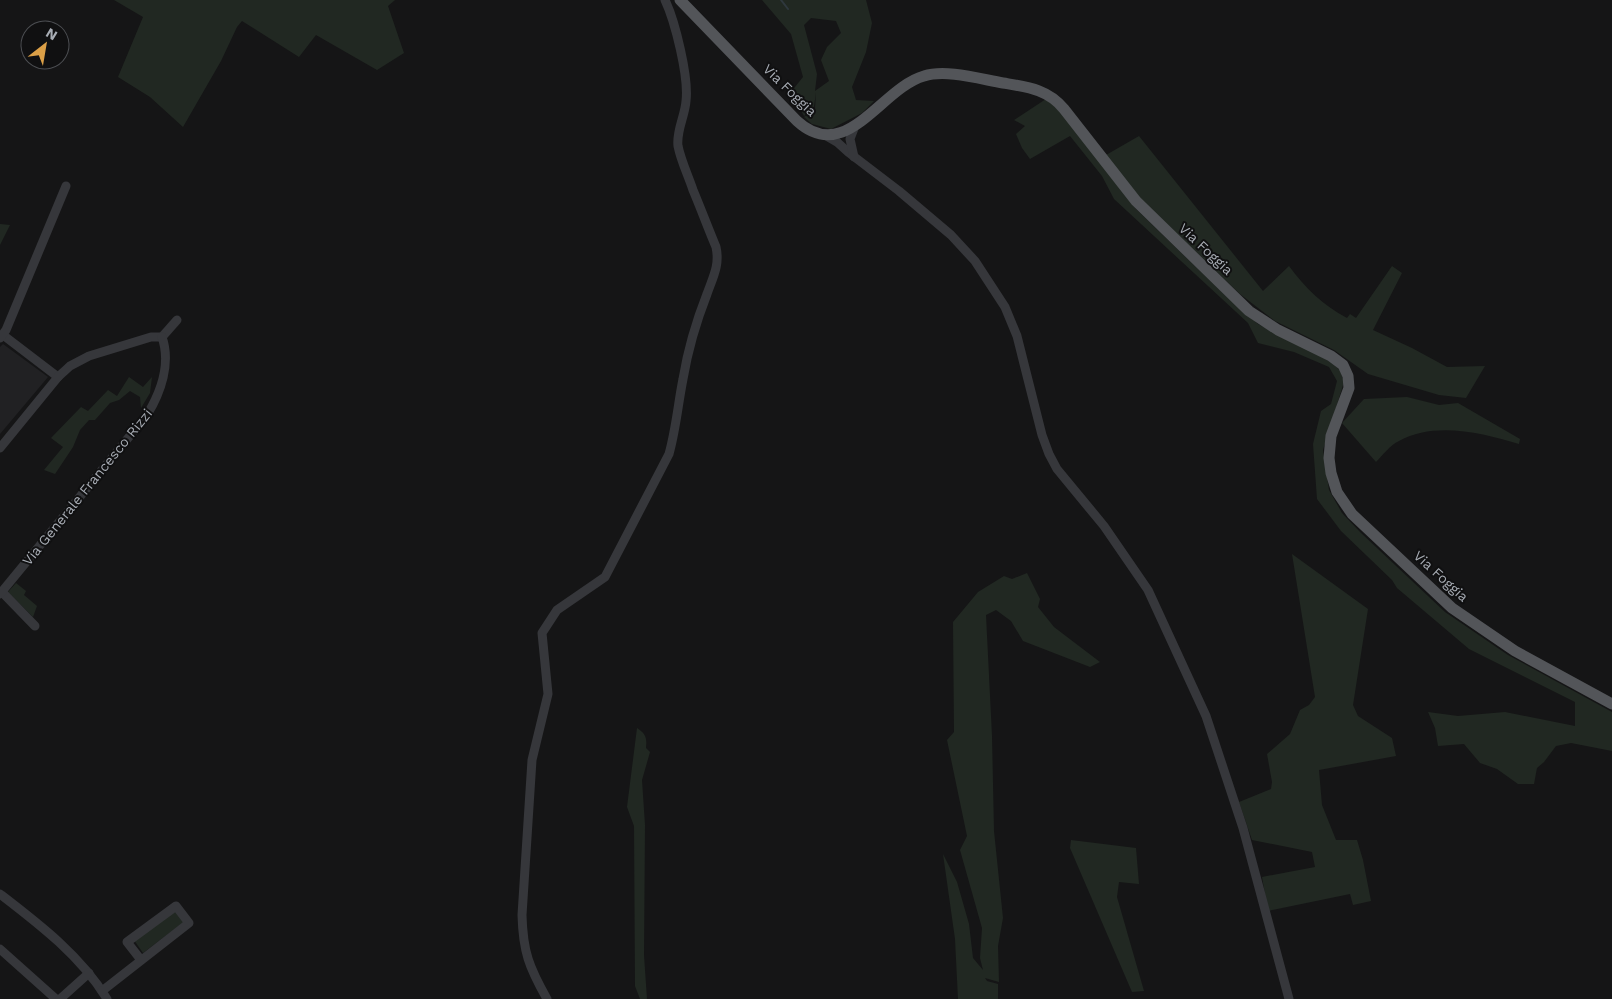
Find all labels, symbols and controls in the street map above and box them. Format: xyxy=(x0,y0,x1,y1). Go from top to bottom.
north arrow xyxy=(20,20,70,70)
text: N xyxy=(43,24,60,43)
street label: Via Foggia xyxy=(760,61,820,119)
street label: Via Foggia xyxy=(1176,220,1236,278)
street label: Via Generale Francesco Rizzi xyxy=(19,406,155,568)
street label: Via Foggia xyxy=(1410,547,1472,605)

